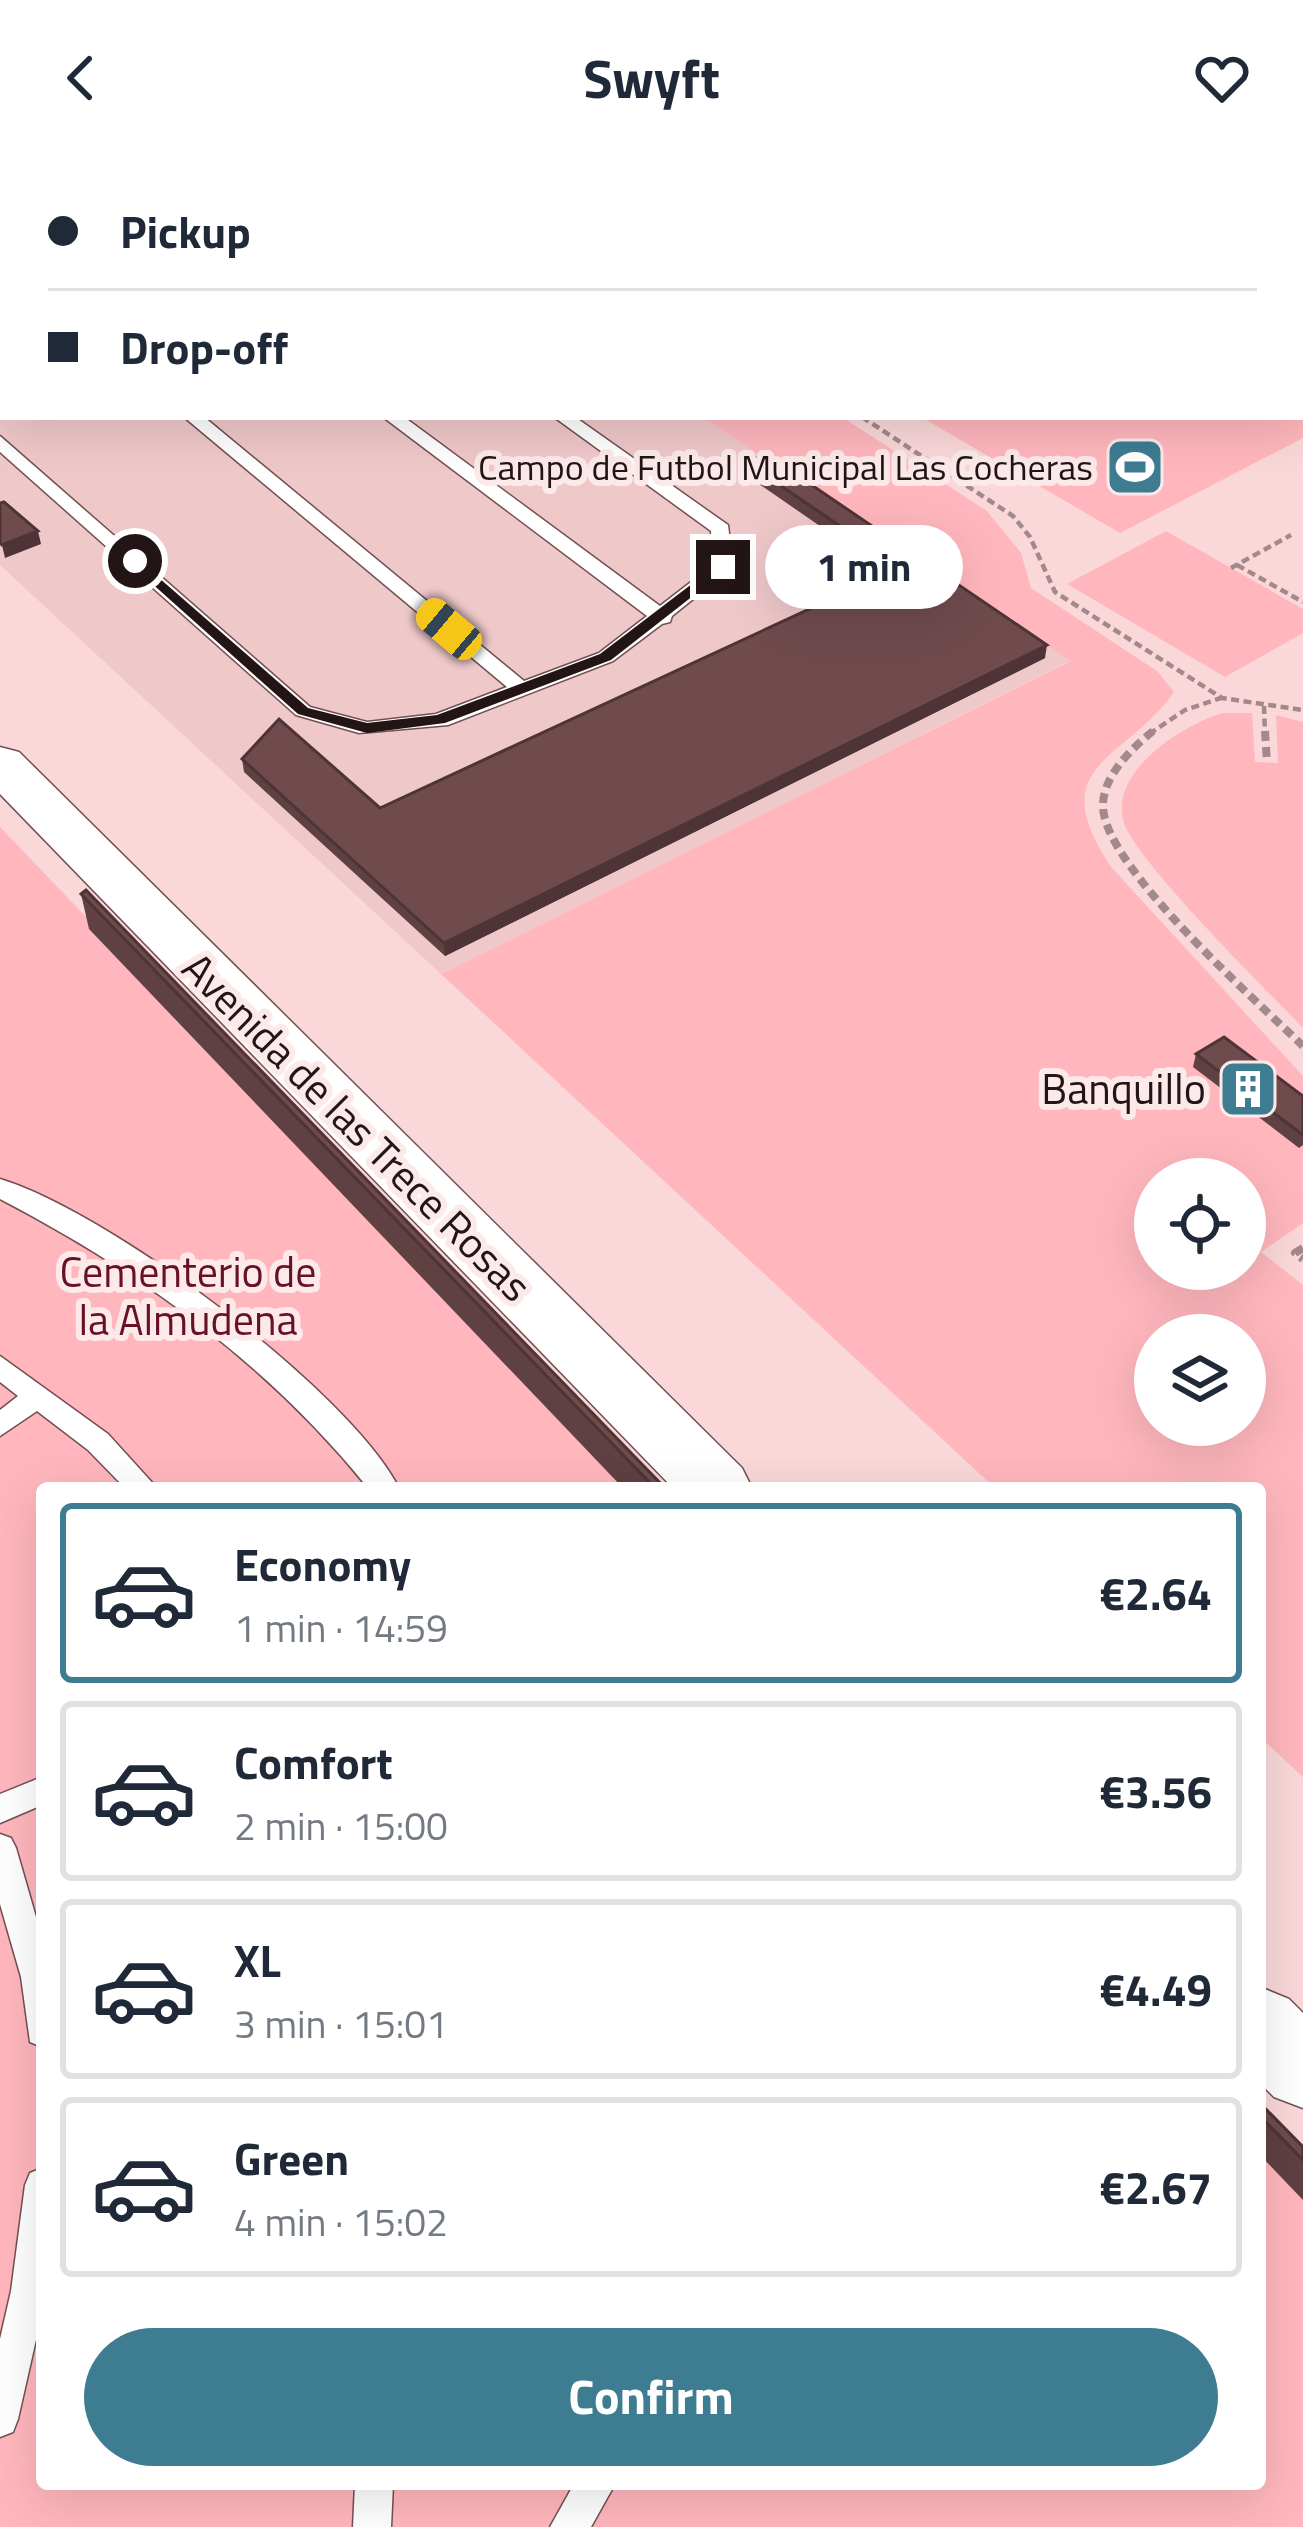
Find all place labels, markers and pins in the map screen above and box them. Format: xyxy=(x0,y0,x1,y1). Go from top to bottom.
sports icon: Campo de Futbol Municipal Las Cocheras xyxy=(1104,436,1166,498)
place label: Campo de Futbol Municipal Las Cocheras xyxy=(478,439,1093,494)
place label: Banquillo xyxy=(1041,1056,1206,1120)
building icon: Banquillo xyxy=(1217,1058,1279,1120)

